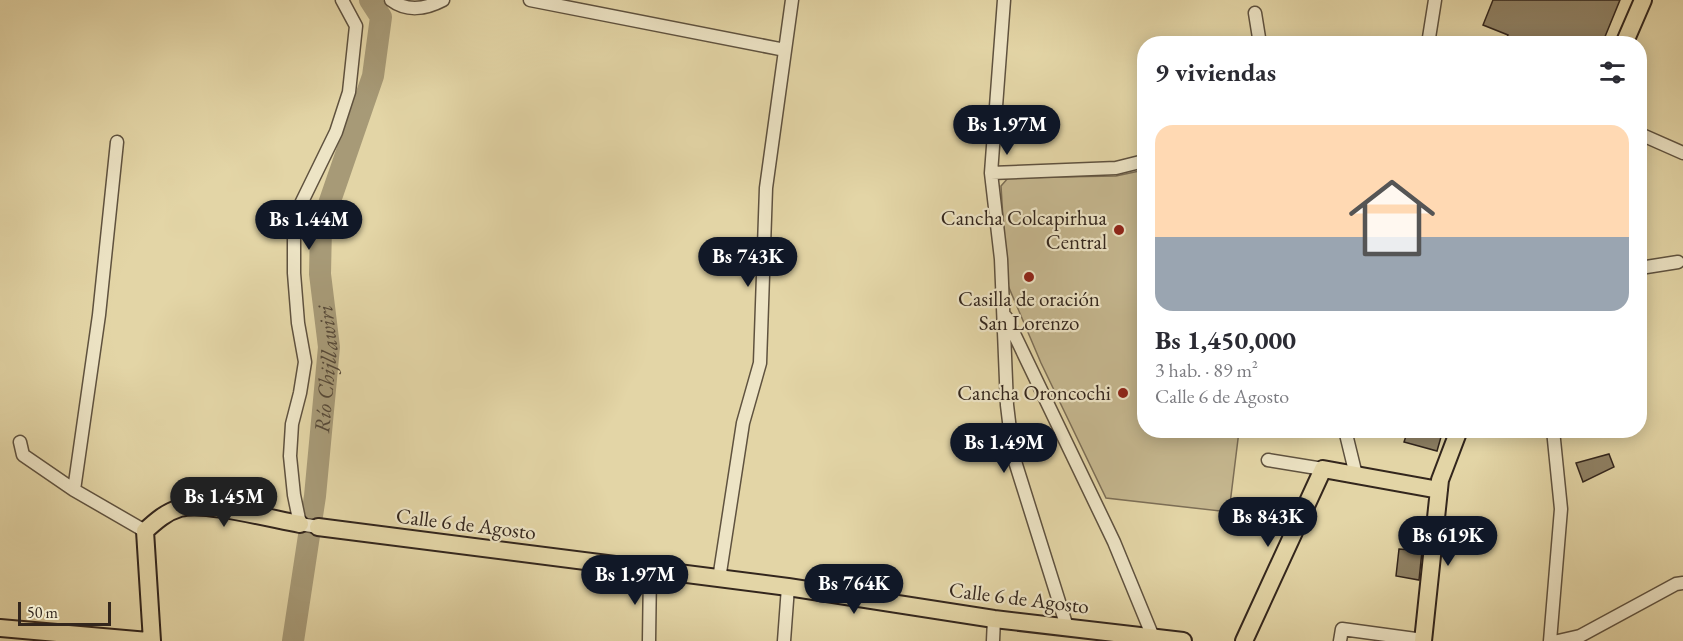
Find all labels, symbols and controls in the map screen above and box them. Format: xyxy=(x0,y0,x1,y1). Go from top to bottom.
text: 9 viviendas xyxy=(1155,55,1276,89)
icon: filters xyxy=(1596,56,1629,89)
pin: Bs 1.97M xyxy=(945,105,1069,156)
text: Bs 1.97M xyxy=(967,111,1047,137)
icon: home xyxy=(1338,164,1446,272)
pin: Bs 1.44M xyxy=(247,200,371,251)
place label: Cancha Colcapirhua Central xyxy=(941,204,1108,255)
text: Bs 1.44M xyxy=(269,206,349,232)
marker: Cancha Colcapirhua Central xyxy=(1112,223,1126,237)
pin: Bs 743K xyxy=(693,237,803,288)
text: Bs 743K xyxy=(712,243,784,269)
marker: Casilla de oración San Lorenzo xyxy=(1022,270,1036,284)
place label: Casilla de oración San Lorenzo xyxy=(958,285,1100,336)
water label: Río Chijllawiri xyxy=(307,302,344,434)
text: Bs 1,450,000 xyxy=(1155,323,1296,357)
text: 3 hab. · 89 m² xyxy=(1155,357,1258,383)
place label: Cancha Oroncochi xyxy=(957,379,1111,406)
text: Calle 6 de Agosto xyxy=(1155,383,1289,409)
marker: Cancha Oroncochi xyxy=(1116,386,1130,400)
pin: Bs 1.49M xyxy=(942,423,1066,474)
text: Bs 1.49M xyxy=(964,429,1044,455)
pin: Bs 1.45M xyxy=(162,477,286,528)
text: Bs 1.45M xyxy=(184,483,264,509)
pin: Bs 843K xyxy=(1213,497,1323,548)
street label: Calle 6 de Agosto xyxy=(394,502,538,545)
text: Bs 843K xyxy=(1232,503,1304,529)
pin: Bs 619K xyxy=(1393,516,1503,567)
text: Bs 619K xyxy=(1412,522,1484,548)
pin: Bs 1.97M xyxy=(573,555,697,606)
text: Bs 1.97M xyxy=(595,561,675,587)
pin: Bs 764K xyxy=(799,564,909,615)
text: Bs 764K xyxy=(818,570,890,596)
street label: Calle 6 de Agosto xyxy=(947,576,1091,619)
scale bar xyxy=(18,599,111,626)
text: 50 m xyxy=(27,602,58,623)

